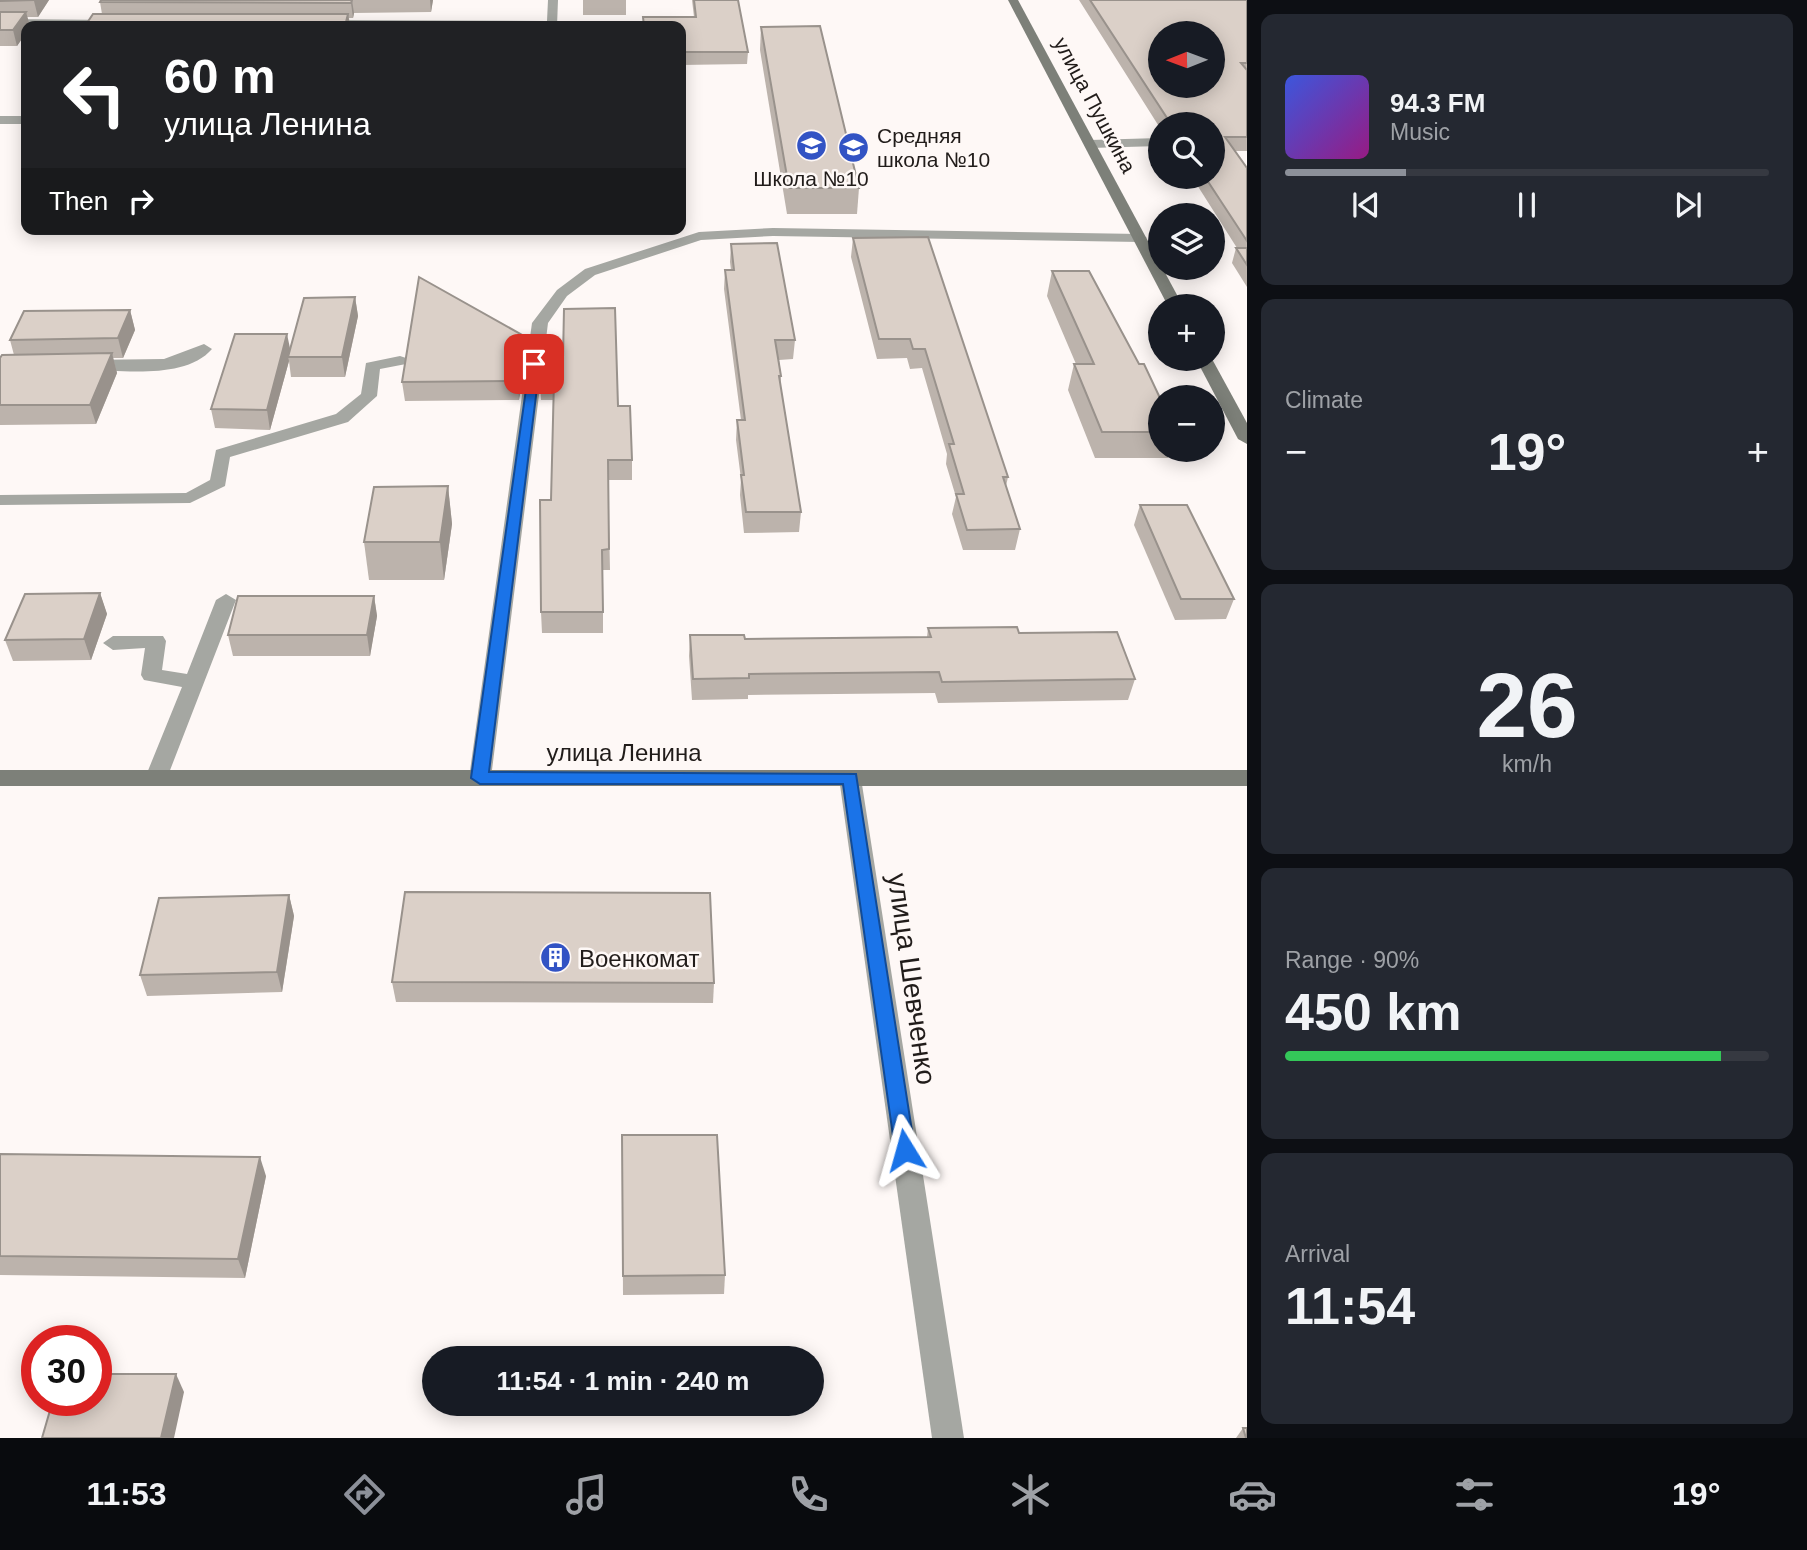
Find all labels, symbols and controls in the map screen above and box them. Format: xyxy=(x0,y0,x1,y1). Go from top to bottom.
north arrow xyxy=(1148,21,1225,98)
map controls xyxy=(1148,21,1225,462)
street label: улица Пушкина xyxy=(1050,33,1141,177)
icon: left xyxy=(49,49,140,140)
text: 60 m xyxy=(164,49,276,103)
text: 94.3 FM xyxy=(1390,88,1485,118)
text: улица Ленина xyxy=(164,106,371,142)
button: search xyxy=(1148,112,1225,189)
text: Music xyxy=(1390,119,1450,145)
place label: Средняя школа №10 xyxy=(877,124,990,171)
school or university icon: Школа №10 xyxy=(794,129,828,163)
school or university icon: Средняя школа №10 xyxy=(837,130,871,164)
place label: Школа №10 xyxy=(753,167,869,190)
icon: right xyxy=(122,182,160,220)
text: Then xyxy=(49,186,108,216)
icon: previous xyxy=(1347,186,1385,224)
icon: pause xyxy=(1508,186,1546,224)
icon: next xyxy=(1669,186,1707,224)
button: layers xyxy=(1148,203,1225,280)
button: + xyxy=(1148,294,1225,371)
pin xyxy=(504,334,564,394)
icon: arrive xyxy=(515,345,553,383)
button: − xyxy=(1148,385,1225,462)
text: Climate xyxy=(1285,387,1363,413)
text: 19° xyxy=(1488,423,1566,481)
text: − xyxy=(1285,431,1307,473)
text: + xyxy=(1747,431,1769,473)
text: 26 xyxy=(1476,655,1578,756)
street label: улица Ленина xyxy=(546,739,702,766)
text: km/h xyxy=(1502,751,1552,777)
street label: улица Шевченко xyxy=(882,871,942,1087)
building icon: Военкомат xyxy=(539,941,573,975)
place label: Военкомат xyxy=(579,945,699,972)
text: Range · 90% xyxy=(1285,947,1419,973)
text: 450 km xyxy=(1285,983,1461,1041)
position arrow xyxy=(868,1113,942,1187)
text: Arrival xyxy=(1285,1241,1350,1267)
text: 11:54 xyxy=(1285,1277,1415,1335)
speed limit sign: 30 xyxy=(21,1325,112,1416)
text: 11:54 · 1 min · 240 m xyxy=(497,1366,749,1396)
icon: directions xyxy=(340,1470,389,1519)
icon: music xyxy=(562,1470,611,1519)
icon: phone xyxy=(784,1470,833,1519)
icon: climate xyxy=(1006,1470,1055,1519)
icon: car xyxy=(1228,1470,1277,1519)
icon: filters xyxy=(1450,1470,1499,1519)
text: 11:53 xyxy=(87,1476,167,1512)
text: 19° xyxy=(1672,1476,1720,1512)

